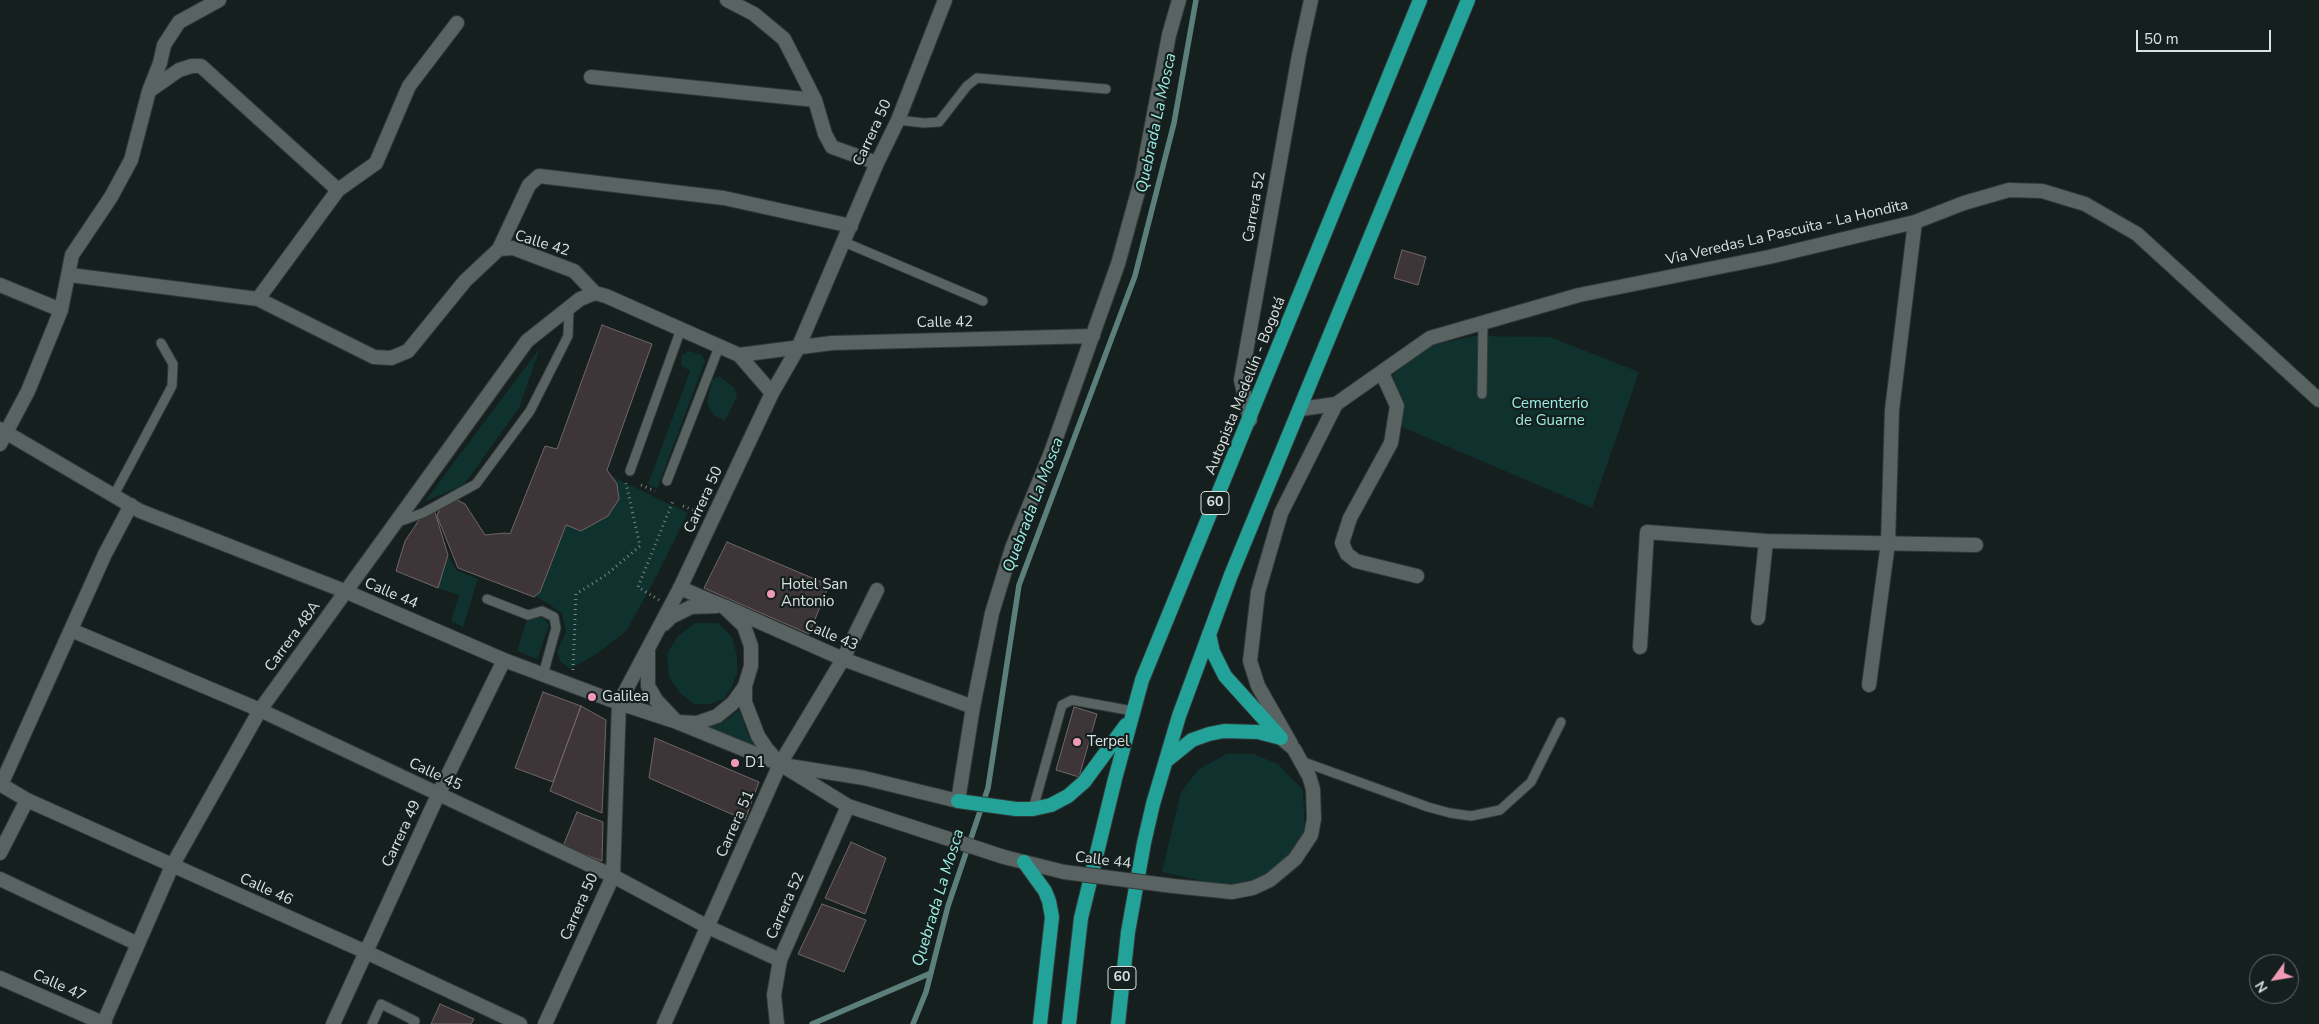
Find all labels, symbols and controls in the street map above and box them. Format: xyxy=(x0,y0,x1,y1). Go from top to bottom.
scale bar xyxy=(2139,20,2274,52)
text: 50 m xyxy=(2144,29,2179,49)
water label: Quebrada La Mosca xyxy=(1133,51,1181,195)
street label: Carrera 50 xyxy=(850,97,896,169)
street label: Carrera 52 xyxy=(1240,170,1270,244)
street label: Via Veredas La Pascuita - La Hondita xyxy=(1664,196,1910,270)
street label: Calle 42 xyxy=(512,227,572,261)
street label: Autopista Medellín - Bogotá xyxy=(1202,294,1290,478)
street label: Calle 42 xyxy=(917,314,973,332)
park label: Cementerio de Guarne xyxy=(1511,395,1589,430)
water label: Quebrada La Mosca xyxy=(1000,435,1068,575)
street label: Carrera 50 xyxy=(681,464,727,536)
road number: 60 xyxy=(1201,492,1229,514)
street label: Calle 44 xyxy=(362,575,420,613)
place label: Hotel San Antonio xyxy=(781,576,848,611)
marker: Hotel San Antonio xyxy=(765,588,777,600)
street label: Carrera 48A xyxy=(261,598,325,676)
street label: Calle 43 xyxy=(802,617,860,655)
place label: Galilea xyxy=(602,688,649,706)
marker: Galilea xyxy=(586,691,598,703)
place label: Terpel xyxy=(1087,733,1129,751)
marker: Terpel xyxy=(1071,736,1083,748)
place label: D1 xyxy=(745,754,765,772)
street label: Calle 45 xyxy=(406,755,464,795)
marker: D1 xyxy=(729,757,741,769)
street label: Carrera 51 xyxy=(713,788,759,860)
street label: Carrera 49 xyxy=(379,798,425,870)
water label: Quebrada La Mosca xyxy=(909,827,969,969)
street label: Calle 44 xyxy=(1074,849,1132,873)
street label: Calle 46 xyxy=(237,870,295,910)
street label: Carrera 52 xyxy=(763,870,809,942)
street label: Carrera 50 xyxy=(557,871,603,943)
north arrow xyxy=(2249,954,2299,1004)
street label: Calle 47 xyxy=(30,966,88,1006)
road number: 60 xyxy=(1108,966,1136,990)
text: N xyxy=(2251,977,2273,996)

